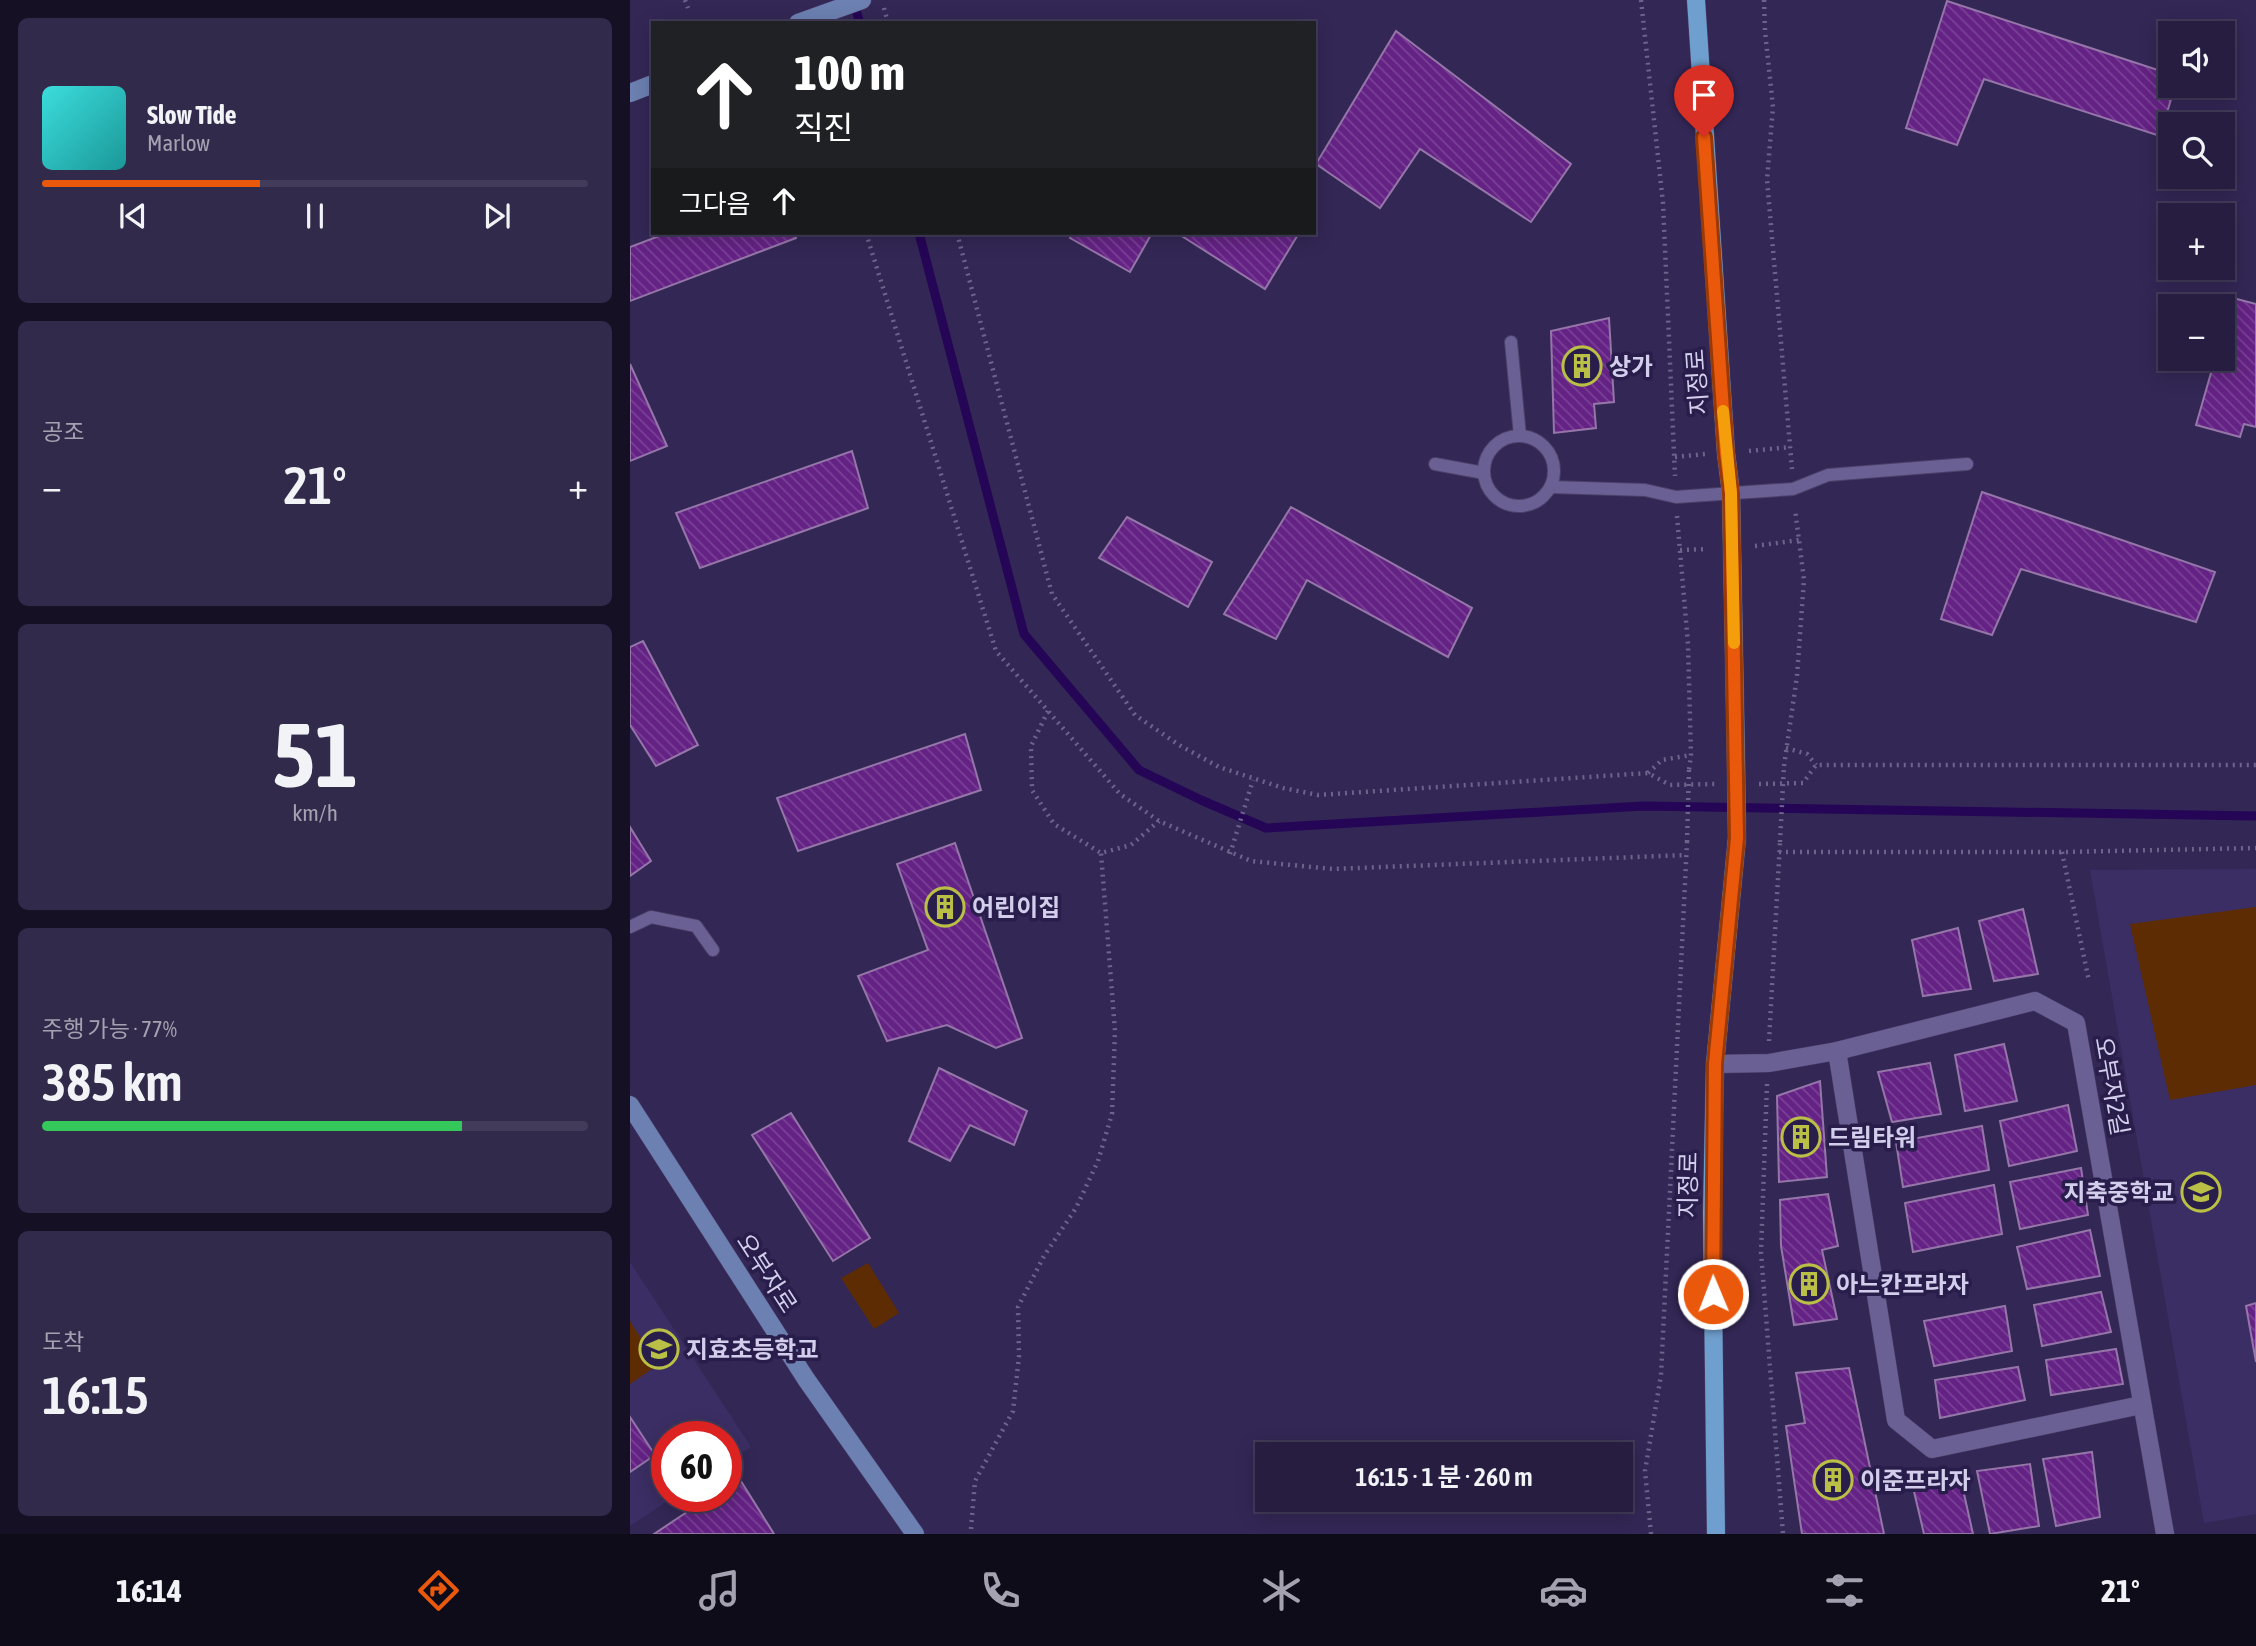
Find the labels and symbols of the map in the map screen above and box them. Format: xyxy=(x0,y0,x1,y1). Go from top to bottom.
pin xyxy=(1674,65,1734,137)
building icon: 상가 xyxy=(1561,345,1603,387)
street label: 지정로 xyxy=(1681,348,1713,416)
place label: 상가 xyxy=(1609,353,1653,380)
building icon: 어린이집 xyxy=(924,886,966,928)
place label: 어린이집 xyxy=(972,894,1060,921)
street label: 오부자2길 xyxy=(2090,1035,2134,1137)
building icon: 드림타워 xyxy=(1780,1116,1822,1158)
place label: 드림타워 xyxy=(1828,1124,1916,1151)
street label: 지정로 xyxy=(1674,1152,1702,1218)
school or university icon: 지축중학교 xyxy=(2180,1171,2222,1213)
place label: 지축중학교 xyxy=(2064,1179,2174,1206)
street label: 오부자로 xyxy=(732,1229,802,1317)
position arrow xyxy=(1676,1257,1750,1331)
building icon: 아느칸프라자 xyxy=(1788,1263,1830,1305)
place label: 아느칸프라자 xyxy=(1836,1271,1968,1298)
school or university icon: 지효초등학교 xyxy=(638,1328,680,1370)
place label: 지효초등학교 xyxy=(686,1336,818,1363)
speed limit sign: 60 xyxy=(651,1421,742,1512)
building icon: 이준프라자 xyxy=(1812,1459,1854,1501)
place label: 이준프라자 xyxy=(1860,1467,1970,1494)

